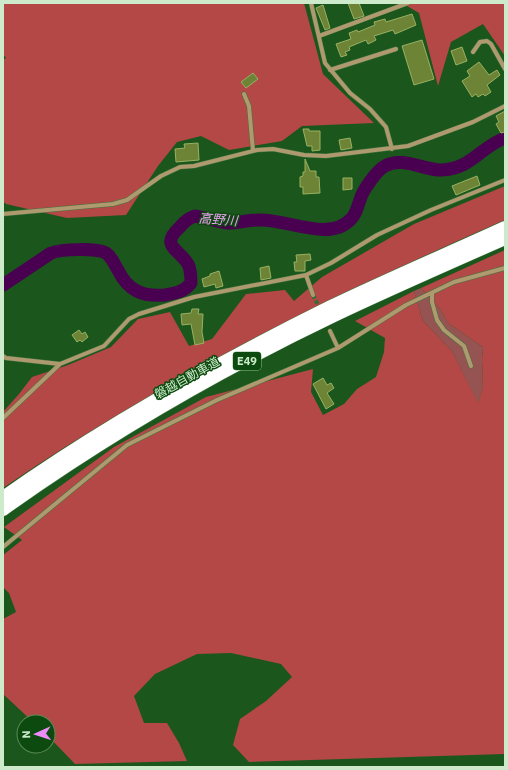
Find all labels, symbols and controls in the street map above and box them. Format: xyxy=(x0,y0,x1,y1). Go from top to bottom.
water label: 高野川 xyxy=(198,210,240,229)
road number: E49 xyxy=(233,352,261,370)
street label: 磐越自動車道 xyxy=(152,354,222,402)
north arrow xyxy=(16,714,56,754)
text: N xyxy=(19,730,33,739)

